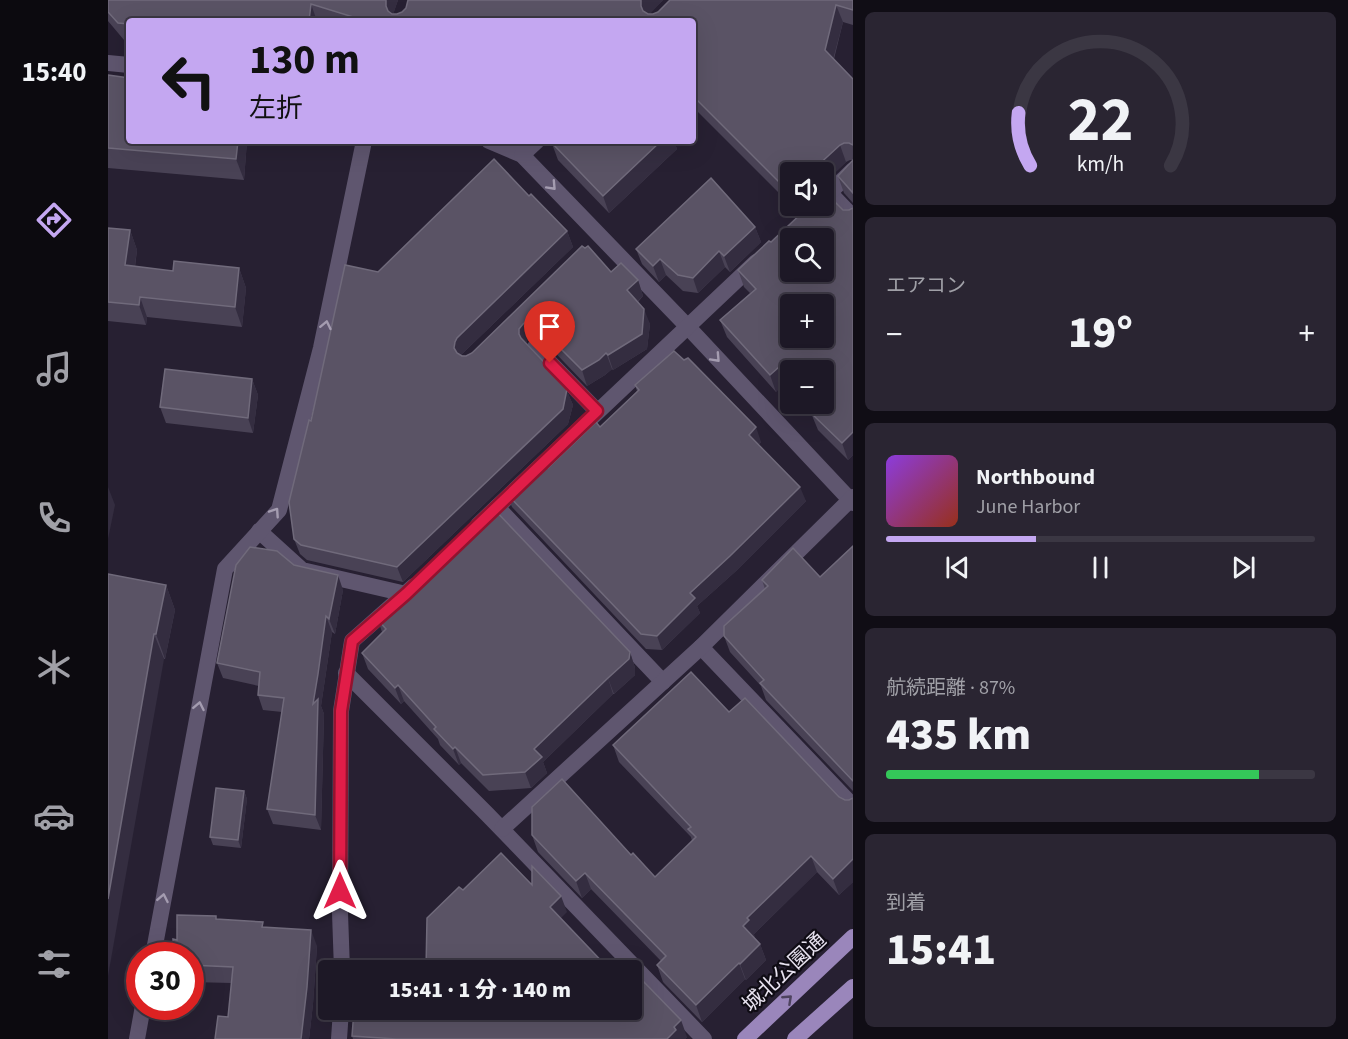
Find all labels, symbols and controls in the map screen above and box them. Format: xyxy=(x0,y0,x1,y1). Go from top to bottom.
text: 130 m xyxy=(249,30,360,90)
icon: left xyxy=(150,42,228,120)
text: 15:40 xyxy=(21,53,87,92)
text: 22 xyxy=(1068,76,1133,165)
text: 左折 xyxy=(249,89,303,128)
text: km/h xyxy=(1077,149,1124,180)
map controls xyxy=(780,162,834,414)
button: sound xyxy=(780,162,834,216)
one-way arrow xyxy=(545,180,556,190)
icon: directions xyxy=(33,199,75,241)
button: search xyxy=(780,228,834,282)
text: エアコン xyxy=(886,272,966,300)
button: + xyxy=(780,294,834,348)
pin xyxy=(524,301,575,363)
text: 19° xyxy=(1068,301,1133,365)
icon: arrive xyxy=(533,310,566,343)
text: − xyxy=(886,311,902,358)
text: + xyxy=(1299,311,1315,358)
one-way arrow xyxy=(318,320,331,330)
icon: music xyxy=(33,348,75,390)
one-way arrow xyxy=(709,351,720,361)
button: − xyxy=(780,360,834,414)
text: Northbound xyxy=(976,461,1095,493)
text: June Harbor xyxy=(976,493,1080,521)
icon: phone xyxy=(33,497,75,539)
one-way arrow xyxy=(268,508,279,519)
icon: previous xyxy=(941,551,974,584)
icon: pause xyxy=(1084,551,1117,584)
icon: next xyxy=(1227,551,1260,584)
icon: climate xyxy=(33,646,75,688)
text: 航続距離 · 87% xyxy=(886,674,1015,702)
one-way arrow xyxy=(192,702,205,712)
text: 435 km xyxy=(886,703,1031,767)
icon: car xyxy=(33,795,75,837)
position arrow xyxy=(308,859,372,923)
text: 到着 xyxy=(886,889,926,917)
one-way arrow xyxy=(156,893,169,903)
text: 15:41 xyxy=(886,918,996,982)
street label: 城北公園通 xyxy=(735,925,833,1019)
speed limit sign: 30 xyxy=(126,942,204,1020)
icon: filters xyxy=(33,943,75,985)
text: 15:41 · 1 分 · 140 m xyxy=(389,974,571,1006)
one-way arrow xyxy=(781,995,791,1006)

